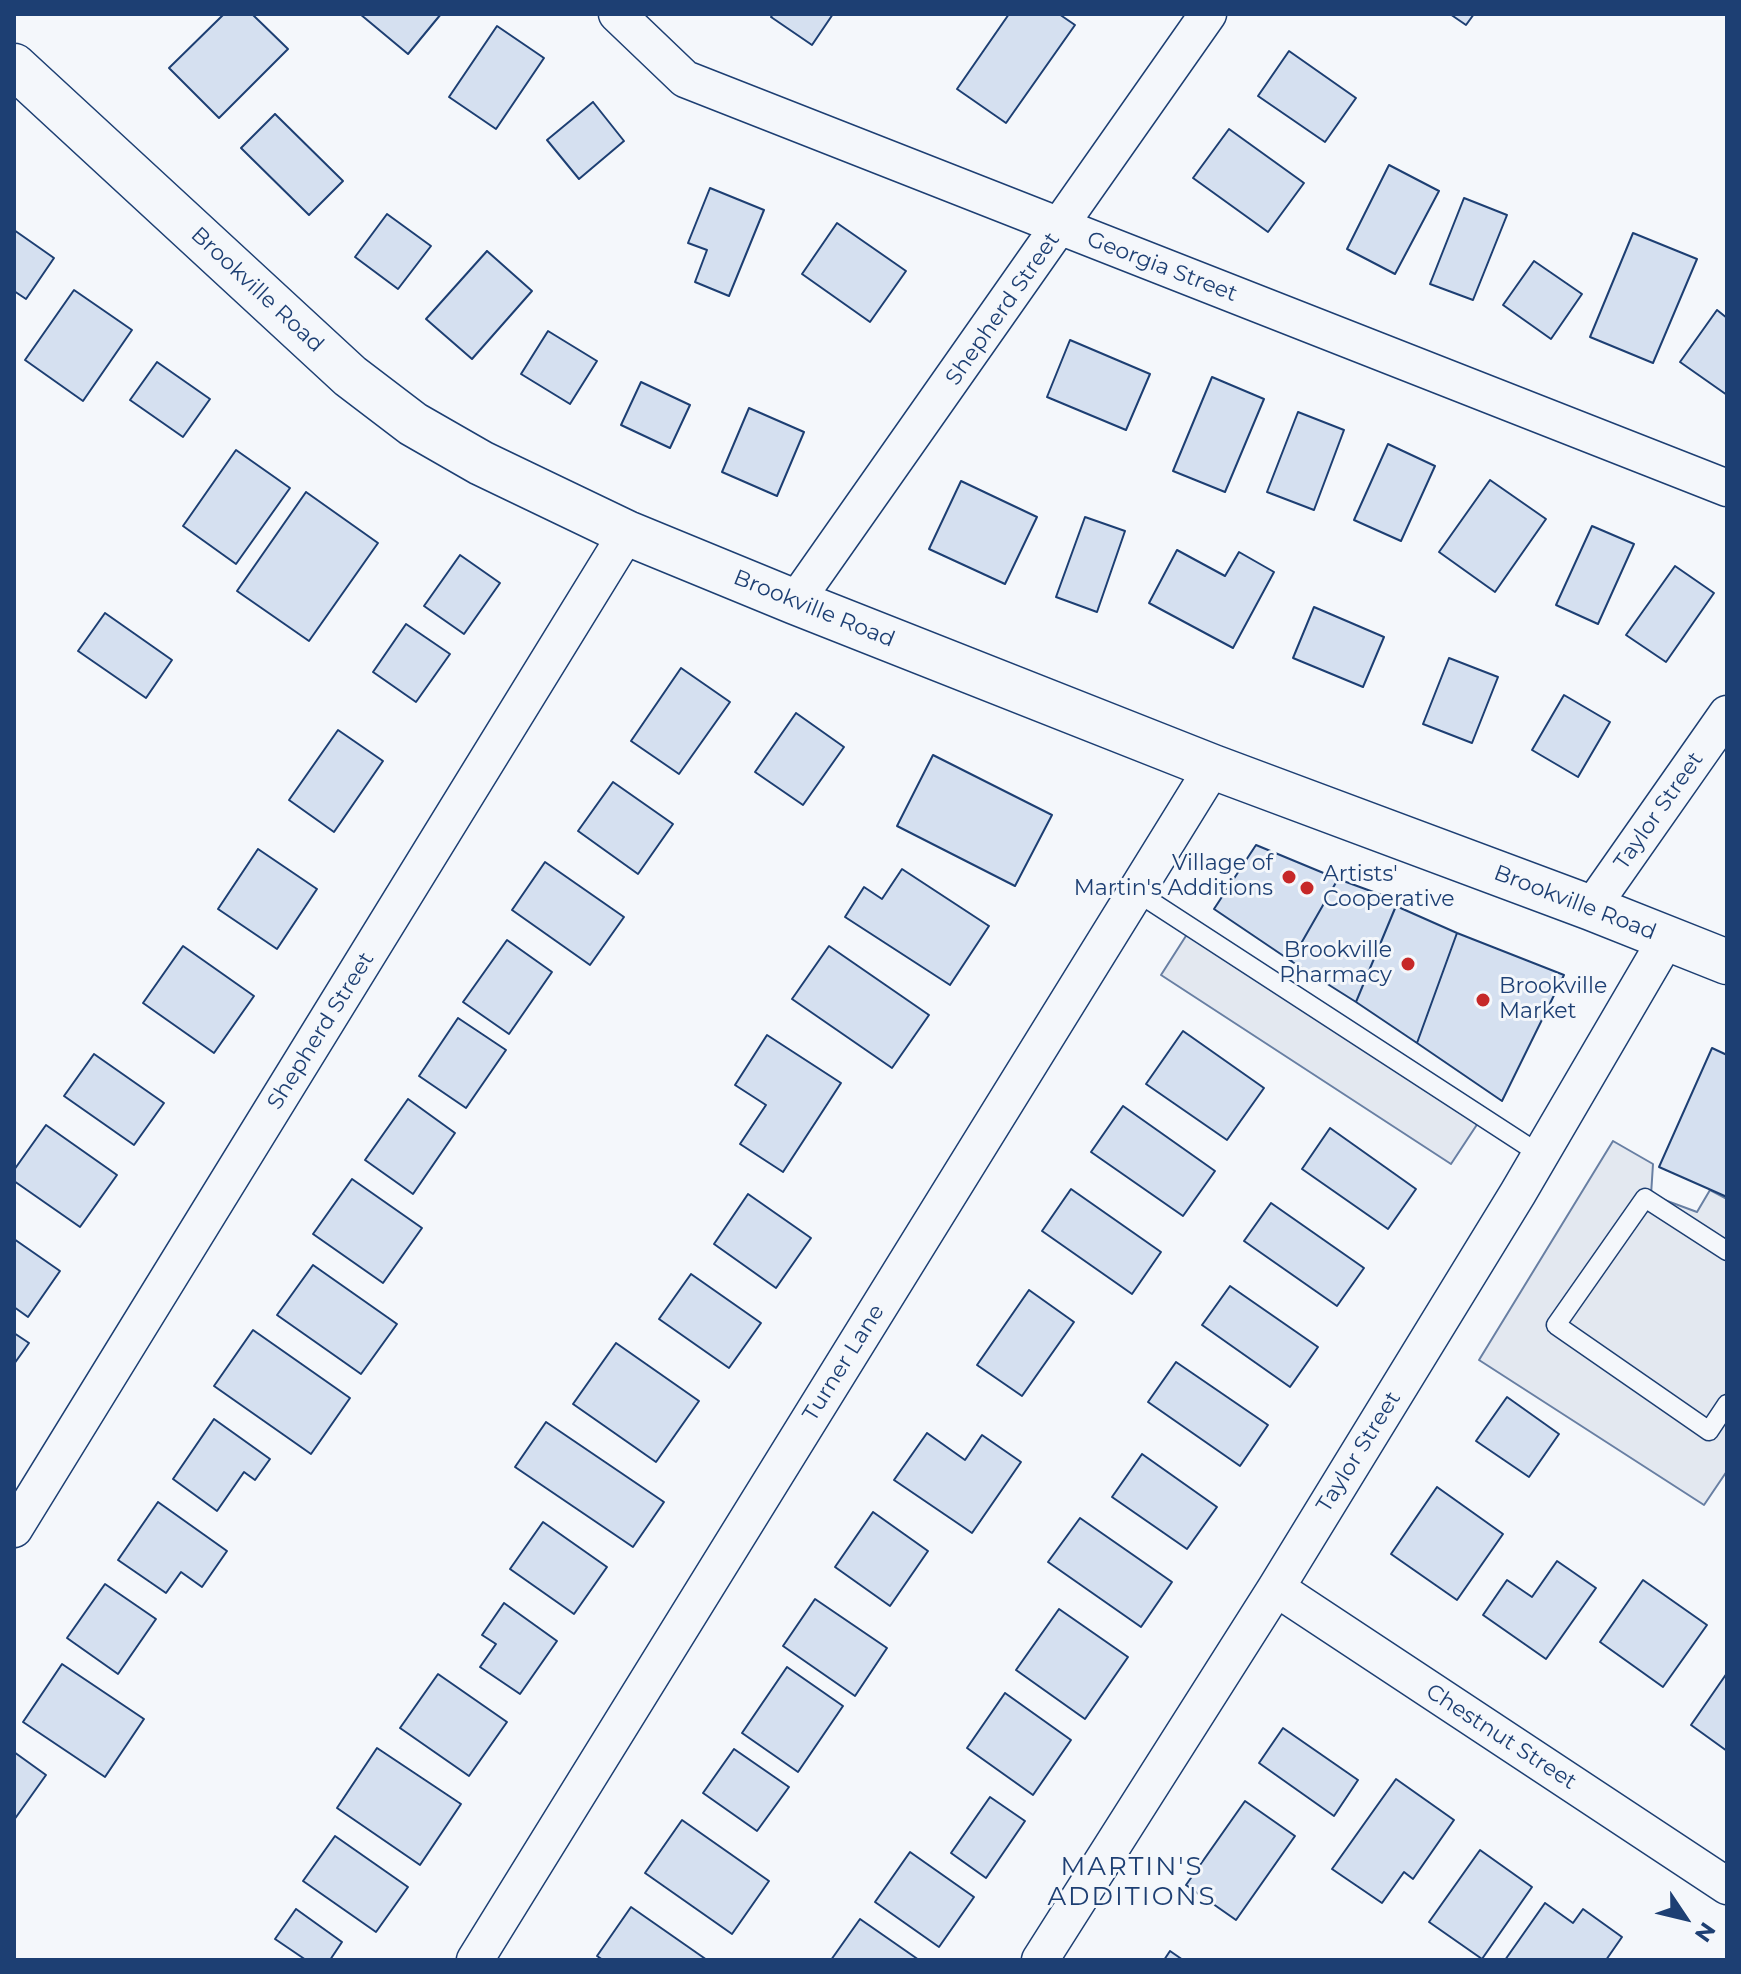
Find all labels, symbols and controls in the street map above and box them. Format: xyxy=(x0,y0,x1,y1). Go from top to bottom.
street label: Brookville Road xyxy=(185,222,329,358)
street label: Georgia Street xyxy=(1083,226,1241,308)
street label: Shepherd Street xyxy=(940,228,1066,390)
street label: Brookville Road xyxy=(730,565,898,653)
street label: Taylor Street xyxy=(1609,747,1709,875)
place label: Village of Martin's Additions xyxy=(1074,851,1273,902)
street label: Brookville Road xyxy=(1490,860,1660,946)
place label: Artists' Cooperative xyxy=(1323,862,1455,914)
marker: Village of Martin's Additions xyxy=(1280,868,1298,886)
marker: Artists' Cooperative xyxy=(1298,879,1316,897)
place label: Brookville Pharmacy xyxy=(1279,938,1392,990)
street label: Shepherd Street xyxy=(262,947,380,1115)
marker: Brookville Pharmacy xyxy=(1399,955,1417,973)
place label: Brookville Market xyxy=(1499,974,1607,1026)
marker: Brookville Market xyxy=(1474,991,1492,1009)
street label: Turner Lane xyxy=(798,1300,890,1426)
street label: Taylor Street xyxy=(1311,1387,1407,1517)
street label: Chestnut Street xyxy=(1421,1678,1581,1796)
district label: MARTIN'S ADDITIONS xyxy=(1047,1851,1217,1912)
north arrow xyxy=(1645,1878,1725,1958)
text: N xyxy=(1689,1917,1721,1947)

